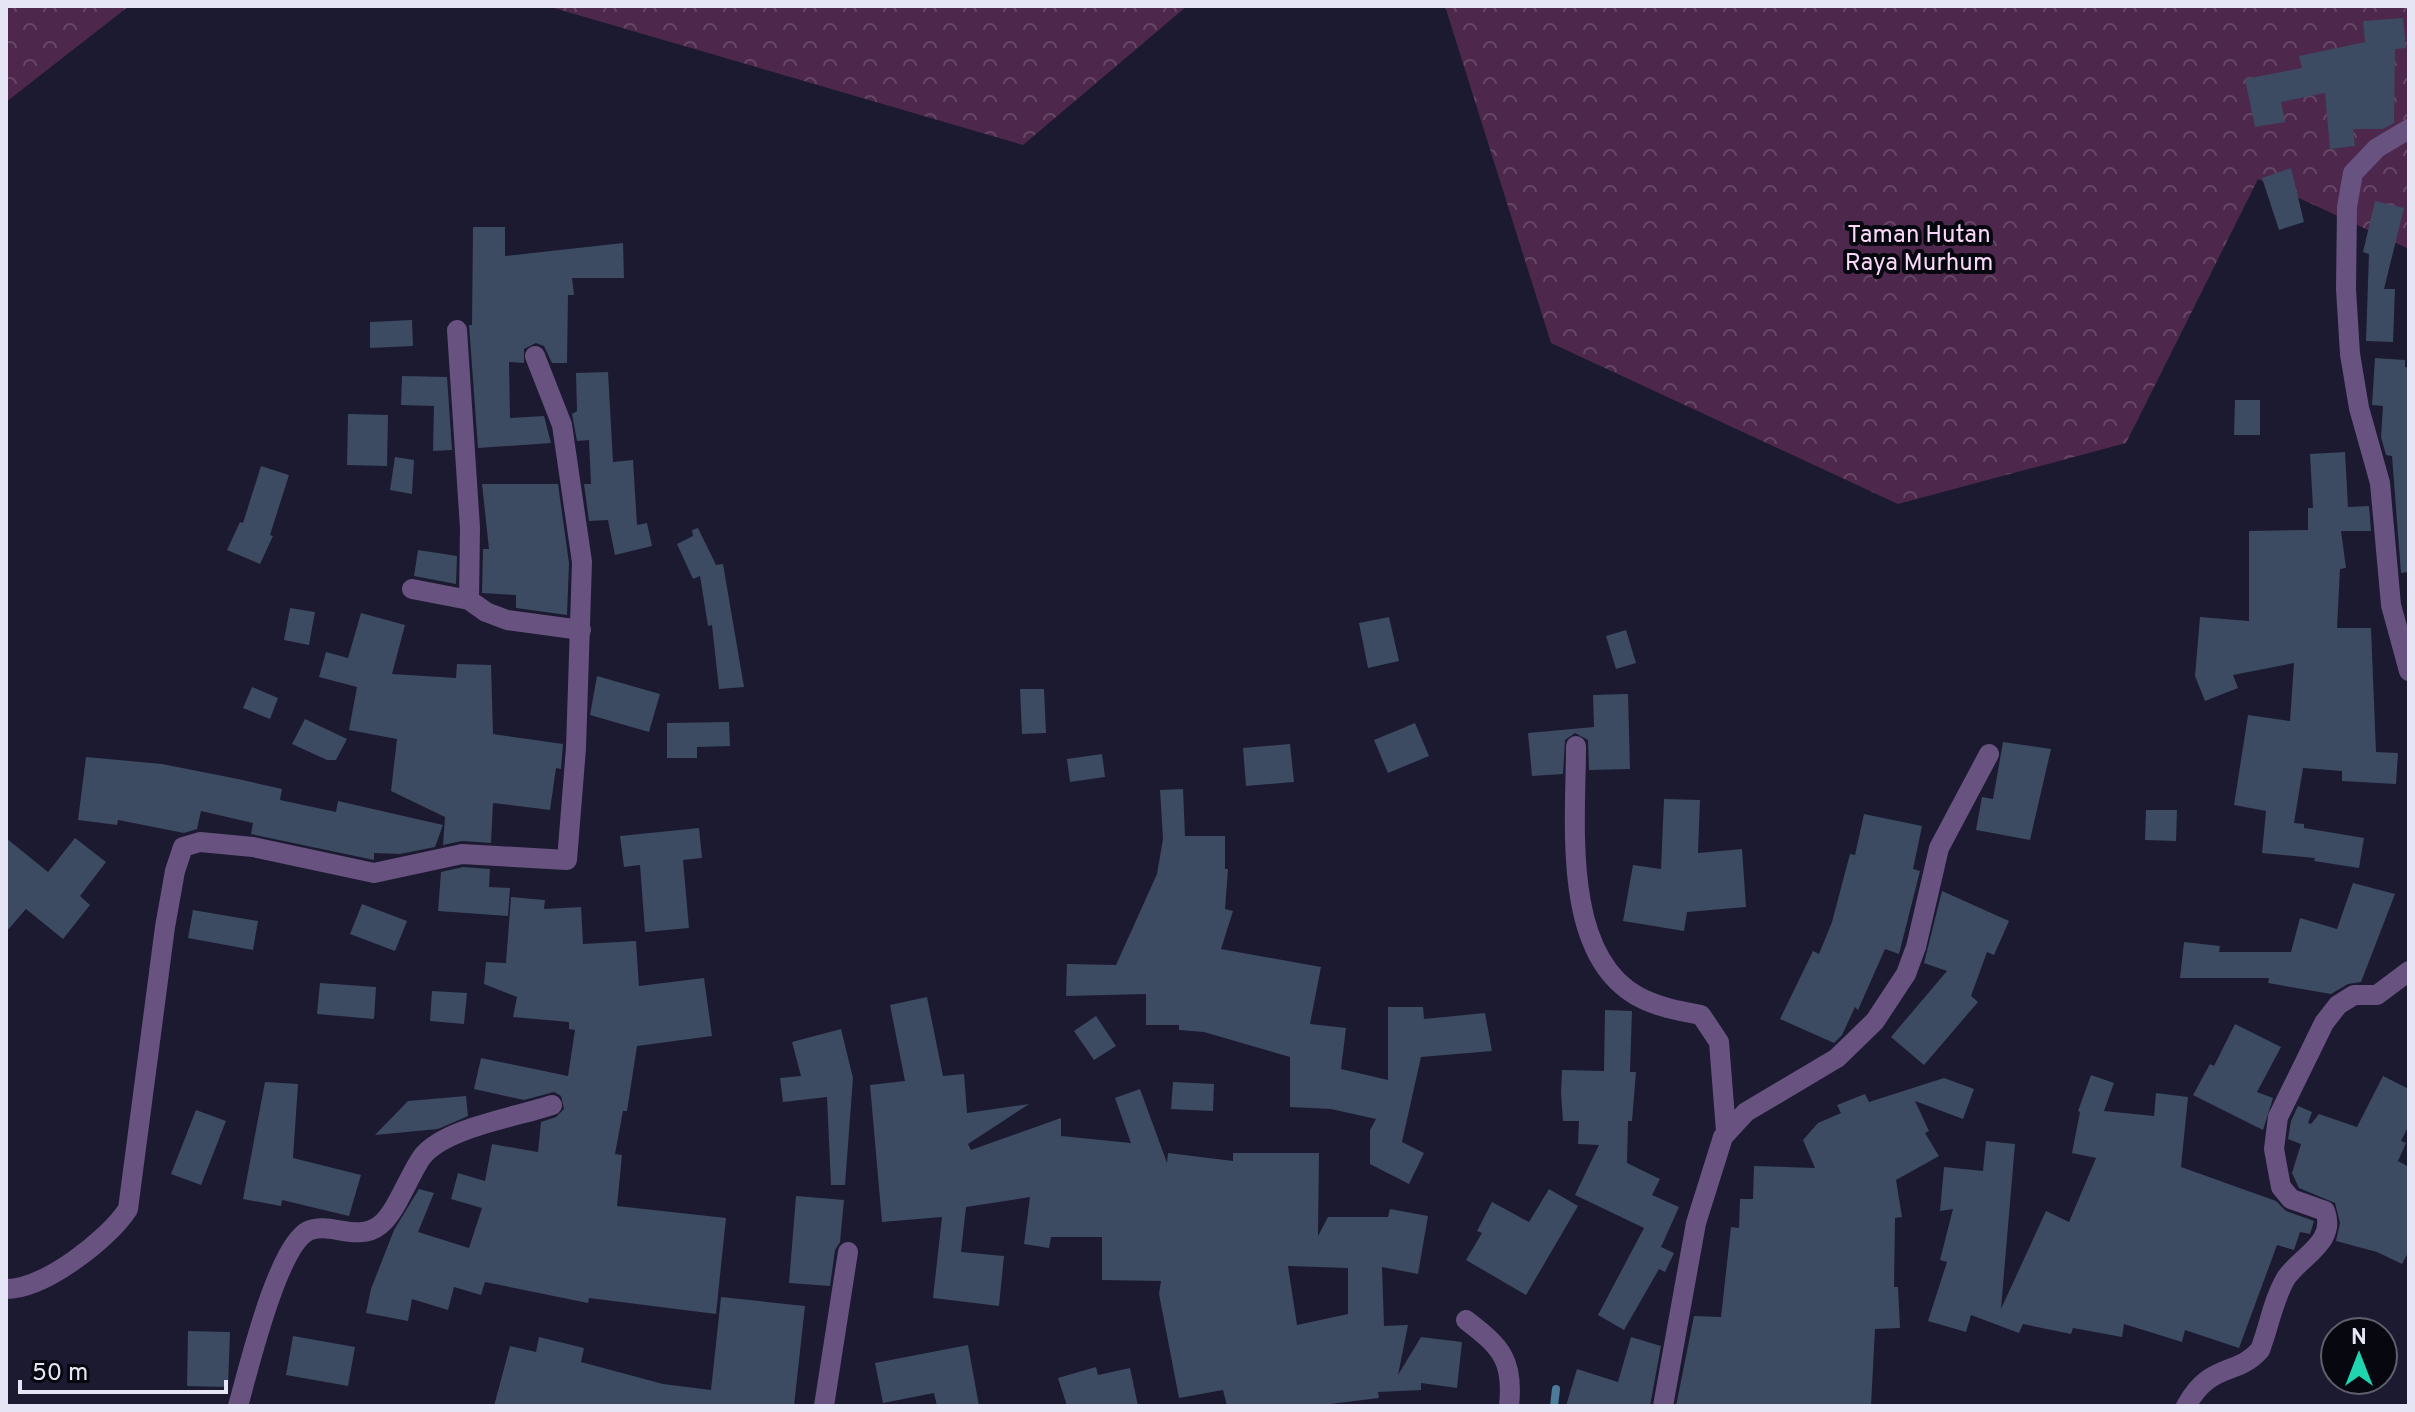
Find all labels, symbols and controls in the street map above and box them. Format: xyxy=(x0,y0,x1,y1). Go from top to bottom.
park label: Taman Hutan Raya Murhum xyxy=(1845,221,1993,279)
north arrow xyxy=(2319,1316,2399,1396)
text: N xyxy=(2351,1325,2367,1352)
scale bar xyxy=(20,1344,226,1394)
text: 50 m xyxy=(32,1359,88,1389)

